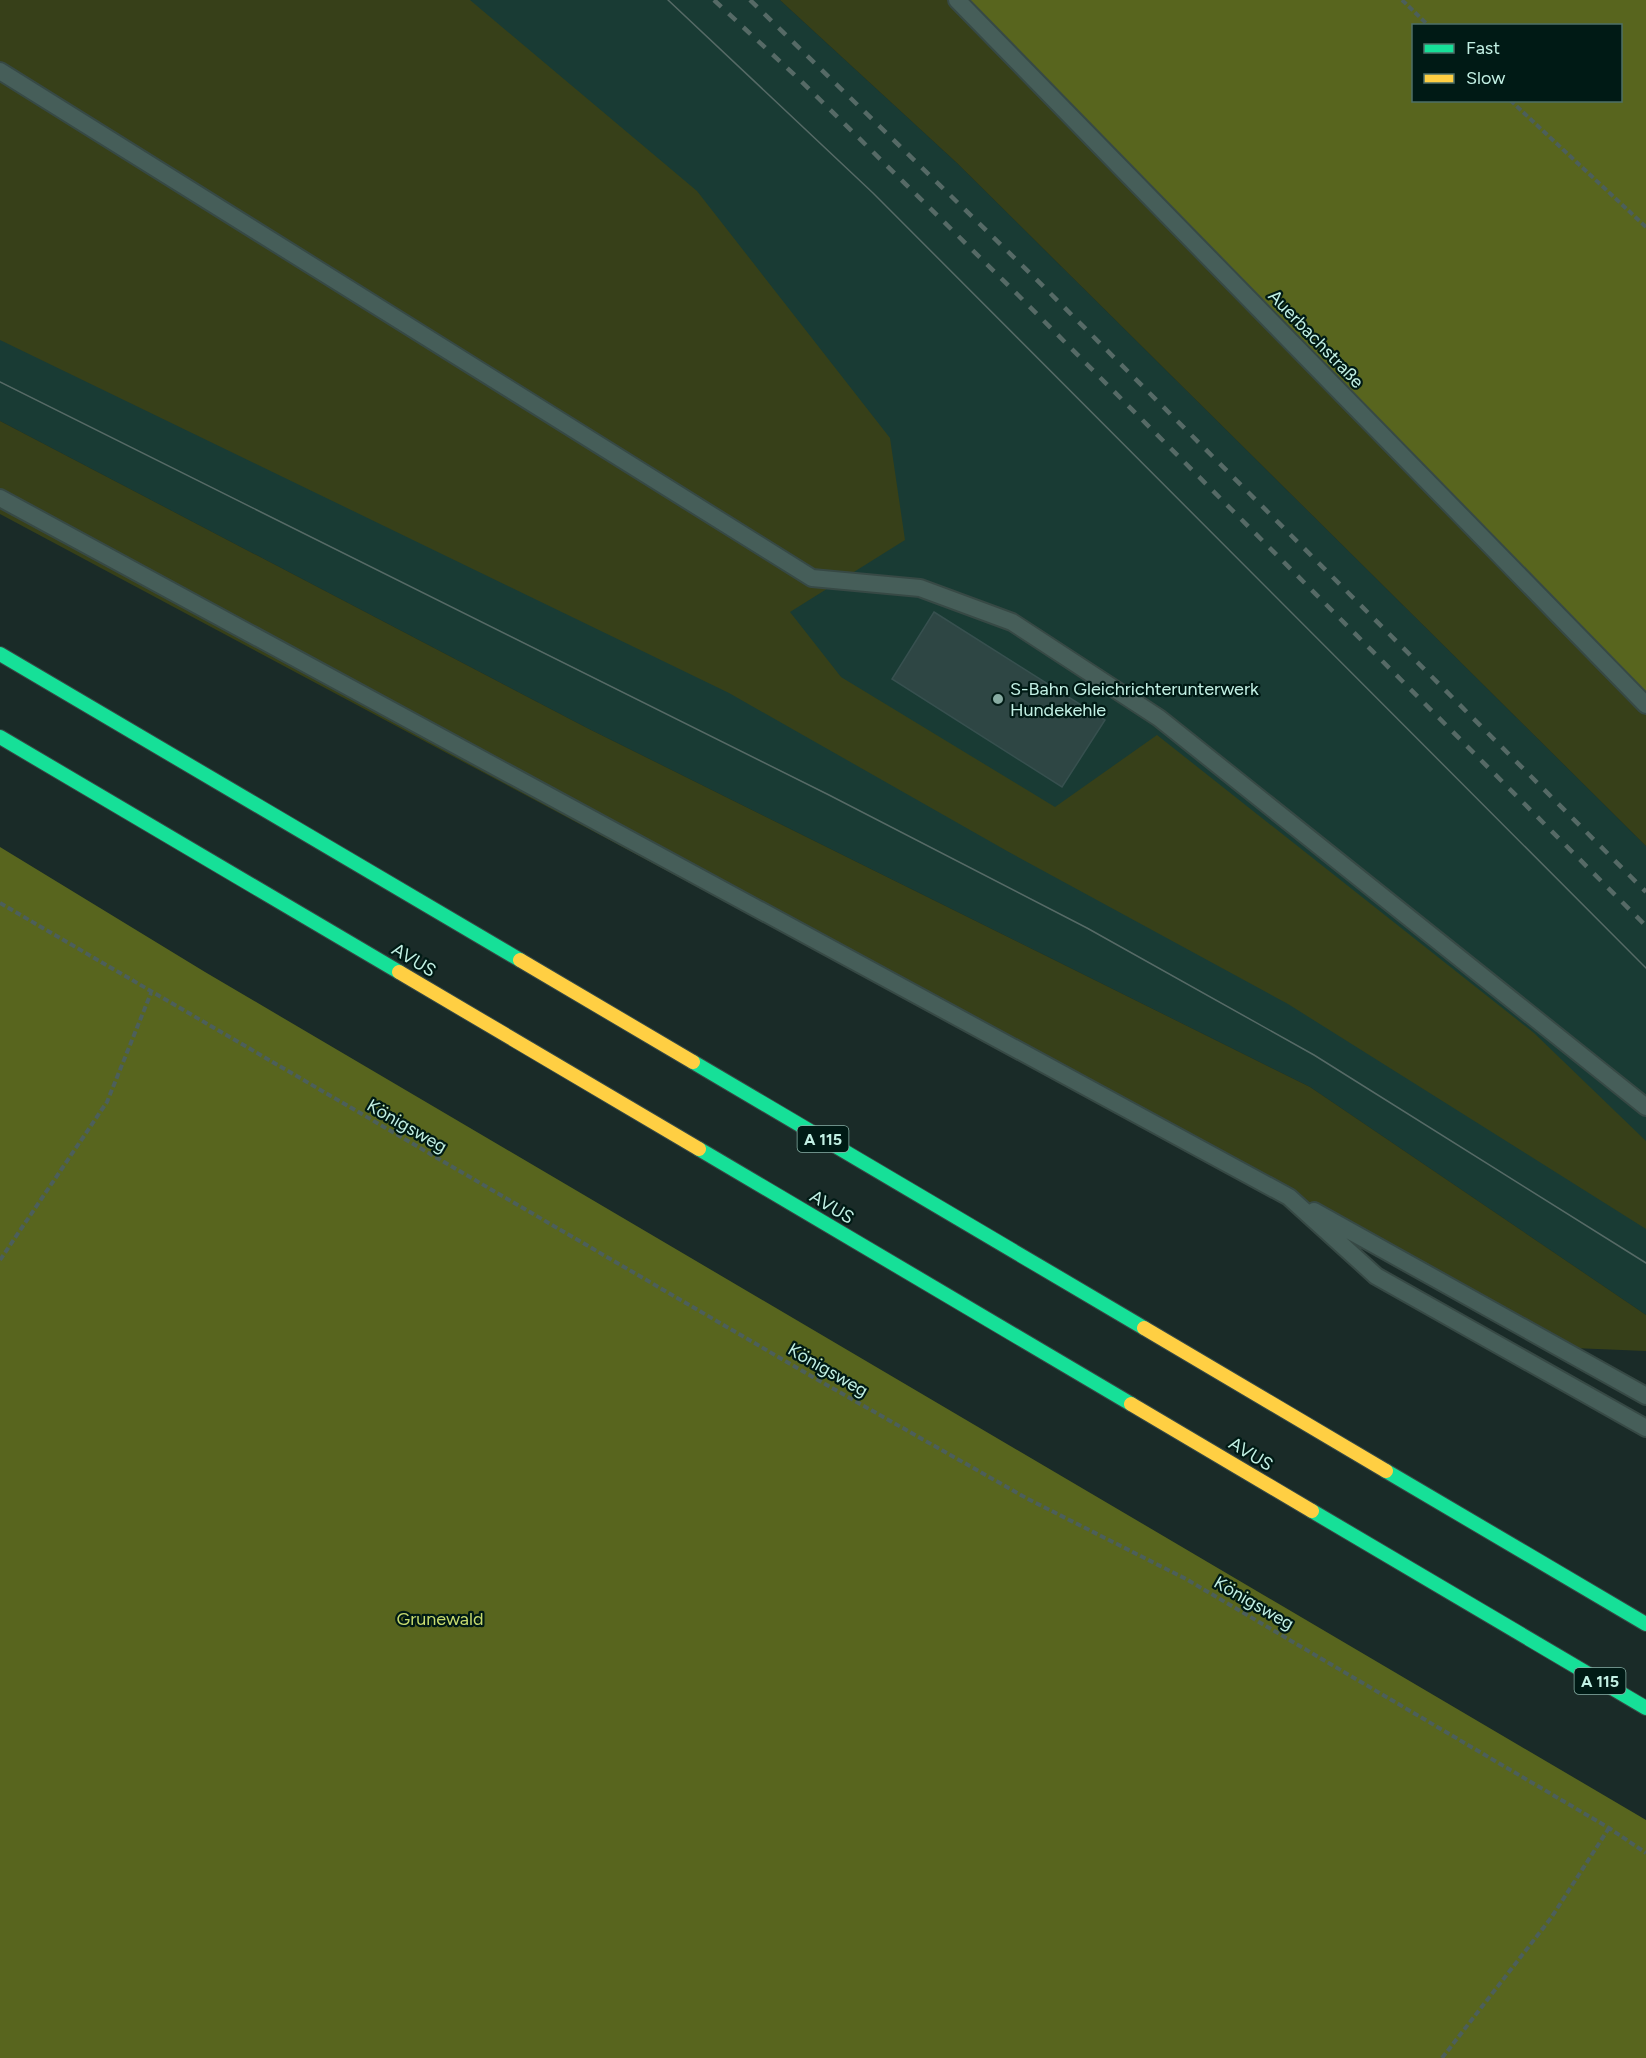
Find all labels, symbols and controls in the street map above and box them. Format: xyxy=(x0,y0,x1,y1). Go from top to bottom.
legend xyxy=(1412,24,1622,102)
text: Fast xyxy=(1466,37,1500,59)
text: Slow xyxy=(1466,67,1505,89)
street label: Auerbachstraße xyxy=(1264,285,1369,393)
place label: S-Bahn Gleichrichterunterwerk Hundekehle xyxy=(1010,678,1259,721)
marker: S-Bahn Gleichrichterunterwerk Hundekehle xyxy=(991,692,1005,706)
street label: AVUS xyxy=(388,938,440,982)
street label: Königsweg xyxy=(363,1094,451,1158)
road number: A 115 xyxy=(798,1126,848,1152)
street label: AVUS xyxy=(806,1185,858,1229)
street label: Königsweg xyxy=(784,1338,872,1402)
street label: AVUS xyxy=(1225,1432,1277,1476)
street label: Königsweg xyxy=(1210,1571,1298,1635)
park label: Grunewald xyxy=(396,1608,484,1630)
road number: A 115 xyxy=(1574,1668,1626,1694)

